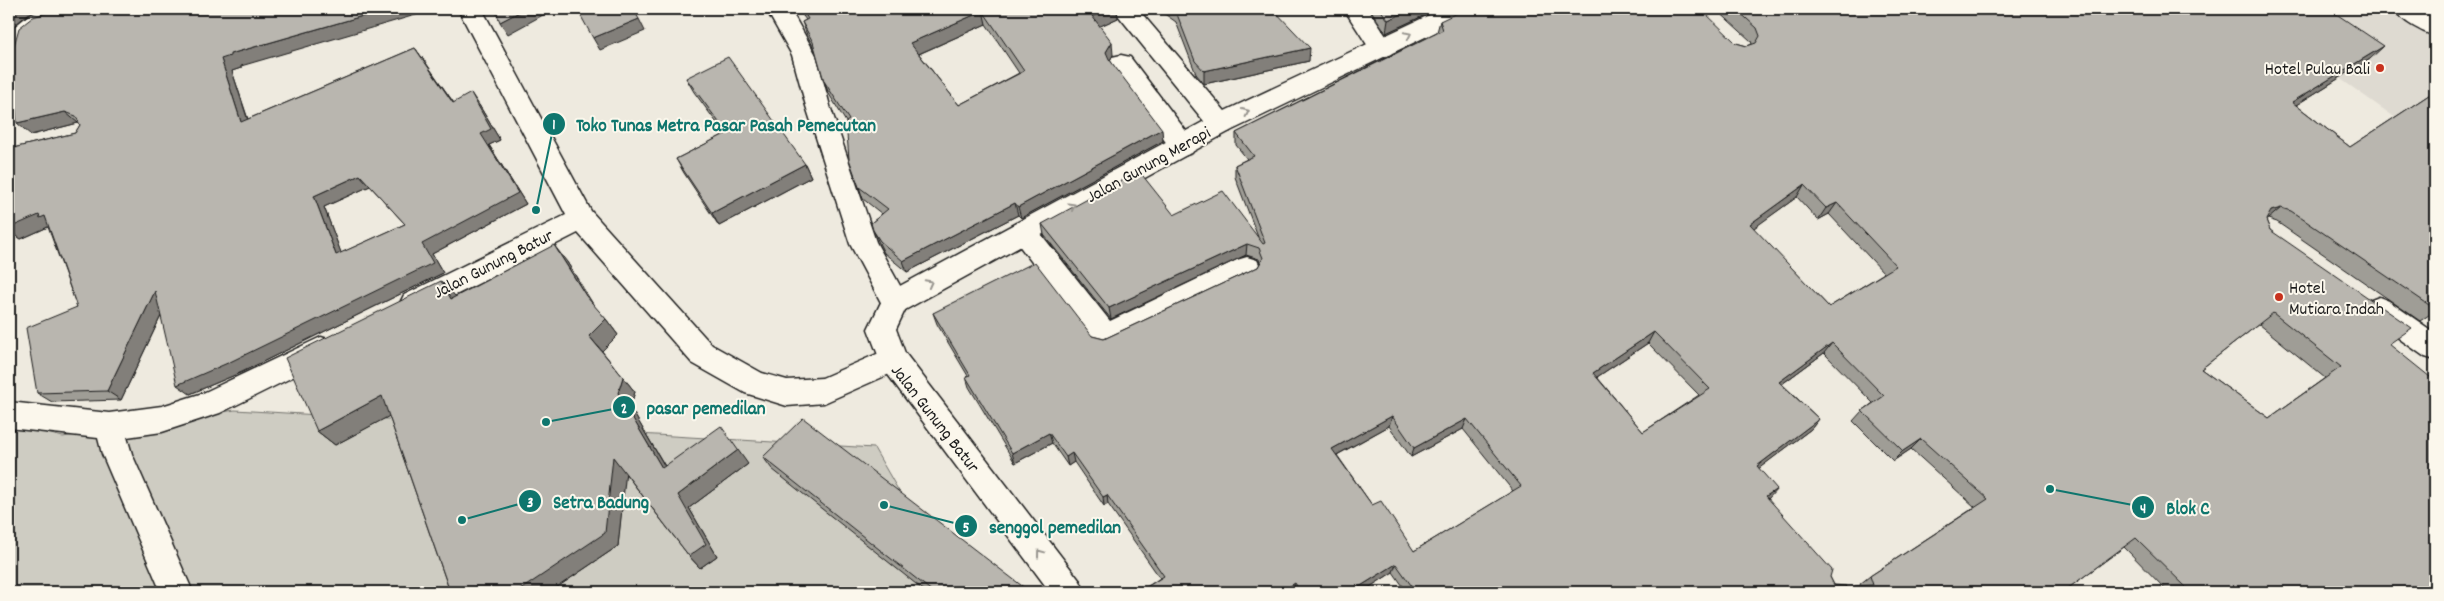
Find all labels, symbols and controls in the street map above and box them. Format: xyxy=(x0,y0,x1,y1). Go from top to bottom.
one-way arrow xyxy=(1403,31,1412,41)
place label: Hotel Pulau Bali xyxy=(2265,58,2370,83)
marker: Hotel Pulau Bali xyxy=(2374,62,2386,74)
callout: Toko Tunas Metra Pasar Pasah Pemecutan xyxy=(541,107,886,141)
one-way arrow xyxy=(1241,108,1250,118)
text: Toko Tunas Metra Pasar Pasah Pemecutan xyxy=(576,114,876,141)
text: 1 xyxy=(552,115,556,137)
street label: Jalan Gunung Merapi xyxy=(1083,122,1216,211)
one-way arrow xyxy=(1066,202,1075,212)
street label: Jalan Gunung Batur xyxy=(430,224,559,306)
place label: Hotel Mutiara Indah xyxy=(2289,277,2384,323)
one-way arrow xyxy=(924,279,933,289)
marker: Hotel Mutiara Indah xyxy=(2273,291,2285,303)
street label: Jalan Gunung Batur xyxy=(884,360,985,479)
callout: pasar pemedilan xyxy=(612,390,776,424)
text: pasar pemedilan xyxy=(646,397,766,424)
text: 2 xyxy=(621,399,627,421)
callout: Setra Badung xyxy=(518,484,659,518)
callout: Blok C xyxy=(2131,490,2219,524)
text: Setra Badung xyxy=(553,491,649,518)
text: 3 xyxy=(527,493,534,515)
text: Blok C xyxy=(2166,497,2210,524)
text: 4 xyxy=(2140,499,2146,521)
callout: senggol pemedilan xyxy=(954,509,1131,543)
text: senggol pemedilan xyxy=(989,516,1121,543)
text: 5 xyxy=(963,518,970,540)
one-way arrow xyxy=(1037,549,1046,559)

